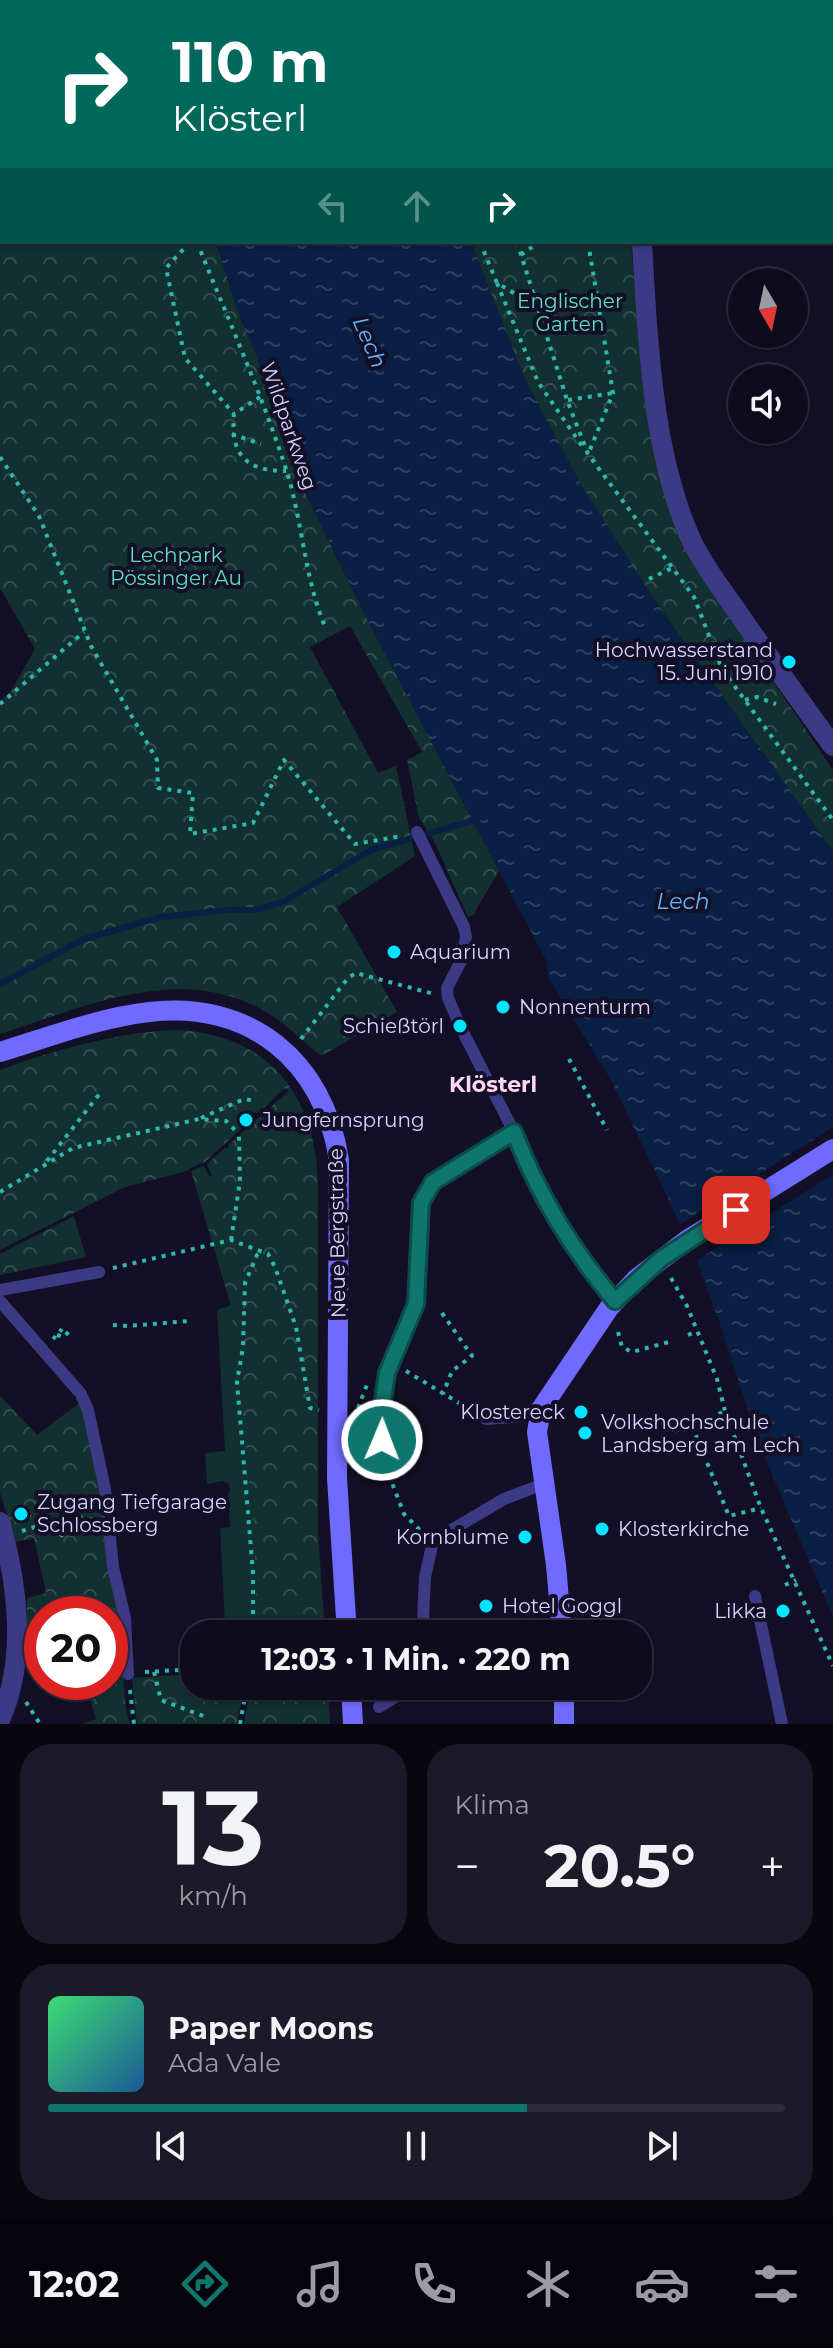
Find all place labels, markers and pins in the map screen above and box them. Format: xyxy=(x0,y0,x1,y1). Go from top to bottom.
place label: Hochwasserstand 15. Juni 1910 xyxy=(595,638,773,685)
marker: Hochwasserstand 15. Juni 1910 xyxy=(780,653,798,671)
place label: Aquarium xyxy=(410,940,511,964)
marker: Aquarium xyxy=(385,943,403,961)
place label: Nonnenturm xyxy=(519,995,651,1019)
marker: Nonnenturm xyxy=(494,998,512,1016)
place label: Schießtörl xyxy=(343,1014,444,1038)
marker: Schießtörl xyxy=(451,1017,469,1035)
place label: Jungfernsprung xyxy=(261,1108,425,1132)
marker: Jungfernsprung xyxy=(237,1111,255,1129)
pin xyxy=(702,1176,770,1244)
place label: Klostereck xyxy=(460,1400,565,1424)
marker: Klostereck xyxy=(572,1403,590,1421)
place label: Volkshochschule Landsberg am Lech xyxy=(601,1410,800,1457)
marker: Volkshochschule Landsberg am Lech xyxy=(576,1424,594,1442)
place label: Zugang Tiefgarage Schlossberg xyxy=(37,1490,227,1537)
marker: Zugang Tiefgarage Schlossberg xyxy=(12,1505,30,1523)
place label: Klosterkirche xyxy=(618,1517,749,1541)
marker: Klosterkirche xyxy=(593,1520,611,1538)
place label: Kornblume xyxy=(396,1525,509,1549)
marker: Kornblume xyxy=(516,1528,534,1546)
place label: Hotel Goggl xyxy=(502,1594,622,1618)
marker: Hotel Goggl xyxy=(477,1597,495,1615)
place label: Likka xyxy=(714,1599,767,1623)
marker: Likka xyxy=(774,1602,792,1620)

